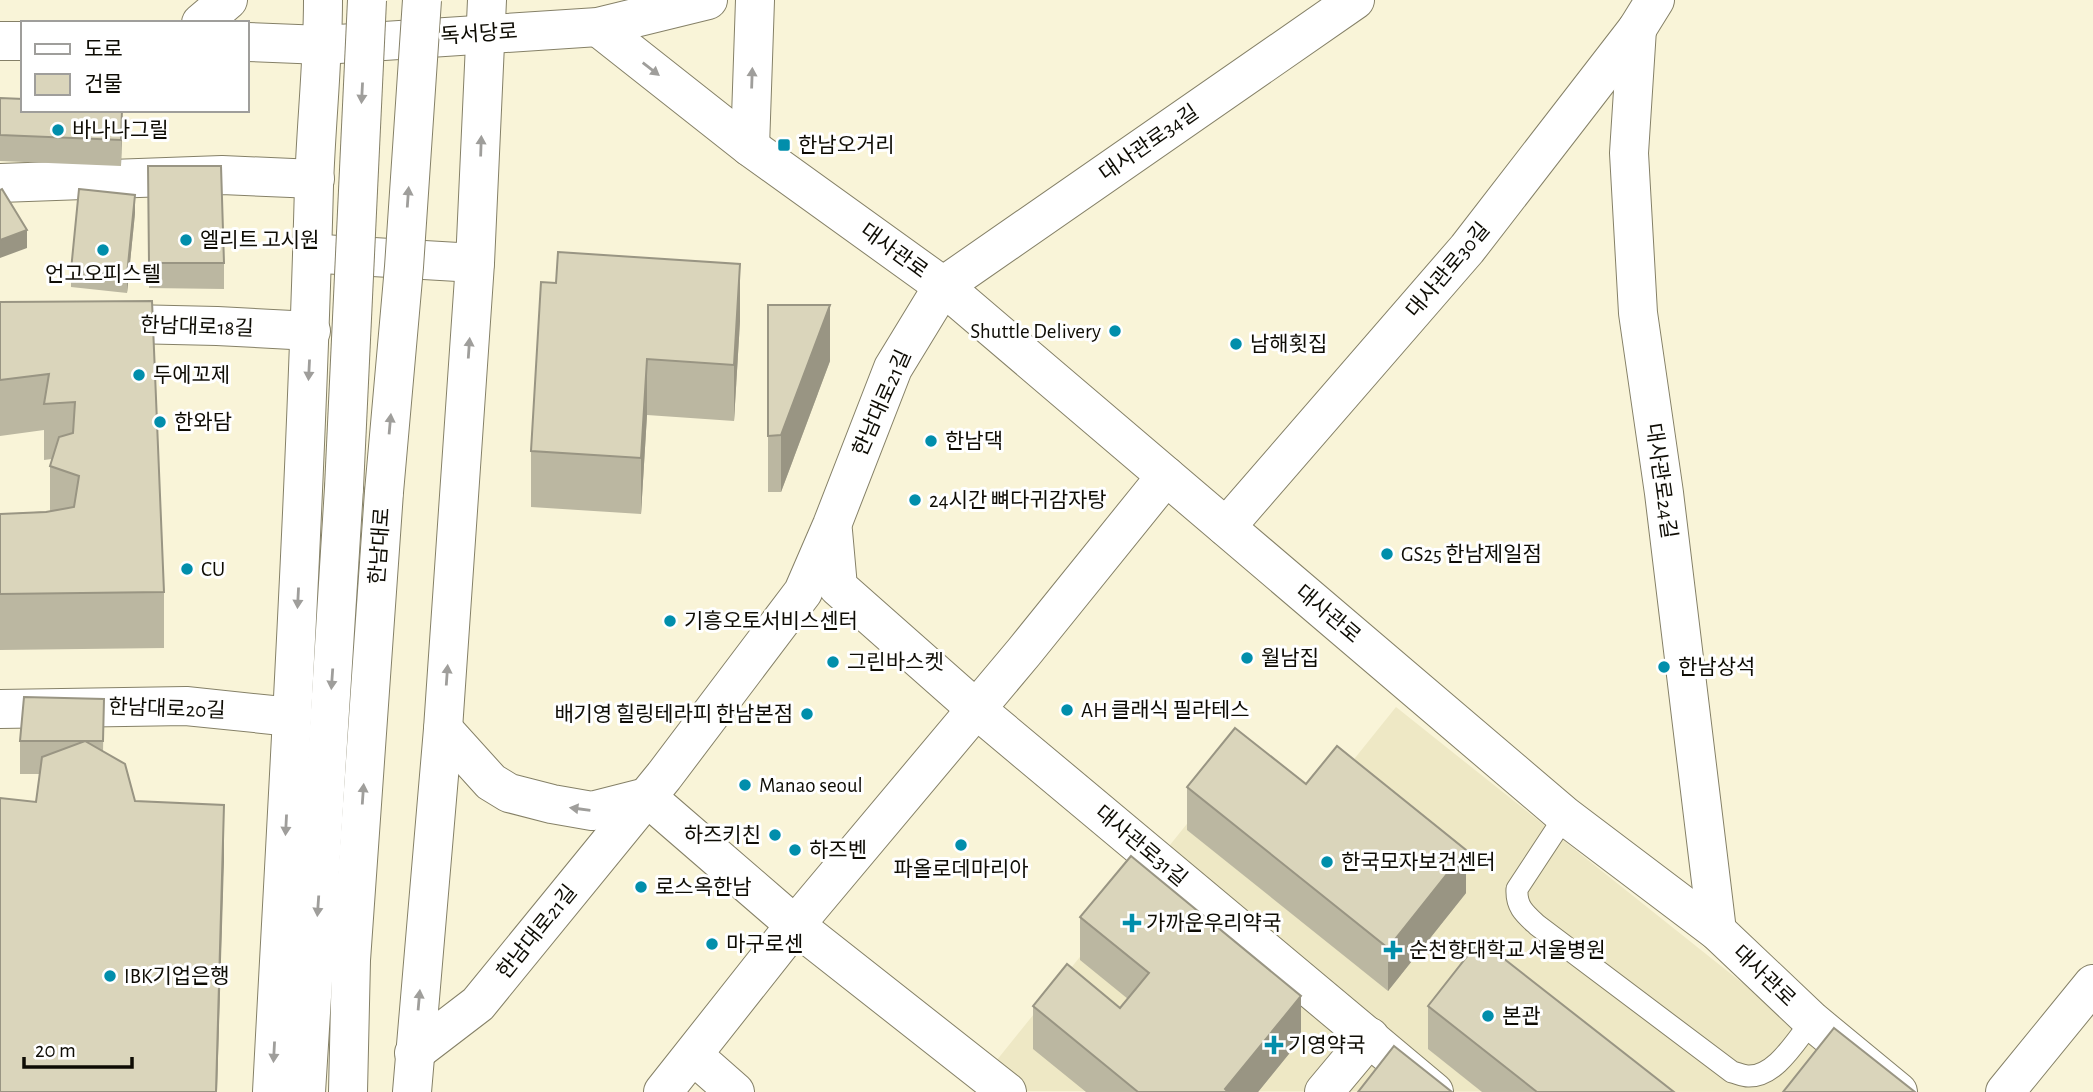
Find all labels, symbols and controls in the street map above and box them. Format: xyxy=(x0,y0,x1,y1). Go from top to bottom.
street label: 독서당로 xyxy=(440,20,518,47)
legend xyxy=(21,21,248,112)
text: 도로 xyxy=(84,39,123,60)
one-way arrow xyxy=(642,61,660,76)
one-way arrow xyxy=(747,67,758,89)
text: 건물 xyxy=(84,73,123,95)
one-way arrow xyxy=(357,82,368,104)
street label: 대사관로34길 xyxy=(1095,100,1202,185)
place label: 바나나그릴 xyxy=(72,119,169,141)
marker: 바나나그릴 xyxy=(50,122,66,138)
place label: 한남오거리 xyxy=(798,134,895,156)
one-way arrow xyxy=(476,135,487,157)
marker: 한남오거리 xyxy=(776,137,792,153)
one-way arrow xyxy=(403,186,414,208)
street label: 대사관로30길 xyxy=(1402,218,1493,321)
street label: 대사관로 xyxy=(857,219,932,282)
place label: 엘리트 고시원 xyxy=(200,229,319,251)
marker: 엘리트 고시원 xyxy=(178,232,194,248)
marker: 언고오피스텔 xyxy=(95,242,111,258)
place label: 언고오피스텔 xyxy=(45,263,161,285)
street label: 한남대로18길 xyxy=(140,314,254,339)
place label: Shuttle Delivery xyxy=(970,321,1101,342)
marker: Shuttle Delivery xyxy=(1107,323,1123,339)
place label: 남해횟집 xyxy=(1250,333,1327,355)
marker: 남해횟집 xyxy=(1228,336,1244,352)
one-way arrow xyxy=(464,337,475,359)
street label: 한남대로21길 xyxy=(848,347,915,459)
one-way arrow xyxy=(303,360,314,382)
place label: 두에꼬제 xyxy=(153,365,230,386)
marker: 두에꼬제 xyxy=(131,367,147,383)
place label: 한와담 xyxy=(174,411,232,433)
one-way arrow xyxy=(385,413,396,435)
marker: 한와담 xyxy=(152,414,168,430)
street label: 대사관로24길 xyxy=(1643,422,1680,540)
place label: 한남댁 xyxy=(945,430,1003,452)
marker: 한남댁 xyxy=(923,433,939,449)
place label: 24시간 뼈다귀감자탕 xyxy=(929,489,1107,511)
marker: 24시간 뼈다귀감자탕 xyxy=(907,492,923,508)
street label: 한남대로 xyxy=(366,507,393,585)
place label: GS25 한남제일점 xyxy=(1401,543,1542,565)
marker: GS25 한남제일점 xyxy=(1379,546,1395,562)
place label: CU xyxy=(201,559,225,580)
marker: CU xyxy=(179,561,195,577)
street label: 대사관로 xyxy=(1292,580,1365,647)
one-way arrow xyxy=(292,587,303,609)
place label: 기흥오토서비스센터 xyxy=(684,610,858,632)
marker: 기흥오토서비스센터 xyxy=(662,613,678,629)
place label: 월남집 xyxy=(1261,647,1319,669)
marker: 월남집 xyxy=(1239,650,1255,666)
place label: 그린바스켓 xyxy=(847,651,944,673)
marker: 그린바스켓 xyxy=(825,654,841,670)
place label: 한남상석 xyxy=(1678,656,1755,678)
marker: 한남상석 xyxy=(1656,659,1672,675)
one-way arrow xyxy=(442,664,453,686)
one-way arrow xyxy=(326,668,337,690)
street label: 한남대로20길 xyxy=(108,695,226,722)
place label: AH 클래식 필라테스 xyxy=(1081,699,1250,721)
marker: AH 클래식 필라테스 xyxy=(1059,702,1075,718)
place label: 배기영 힐링테라피 한남본점 xyxy=(554,703,793,725)
marker: 배기영 힐링테라피 한남본점 xyxy=(799,706,815,722)
place label: Manao seoul xyxy=(759,775,863,796)
marker: Manao seoul xyxy=(737,777,753,793)
one-way arrow xyxy=(358,783,369,805)
street label: 대사관로31길 xyxy=(1091,801,1191,890)
one-way arrow xyxy=(569,803,591,814)
one-way arrow xyxy=(280,814,291,836)
place label: 하즈키친 xyxy=(684,824,761,846)
marker: 하즈키친 xyxy=(767,827,783,843)
marker: 파올로데마리아 xyxy=(953,837,969,853)
place label: 하즈벤 xyxy=(809,839,867,861)
marker: 하즈벤 xyxy=(787,842,803,858)
place label: 한국모자보건센터 xyxy=(1341,851,1496,873)
marker: 한국모자보건센터 xyxy=(1319,854,1335,870)
place label: 파올로데마리아 xyxy=(893,858,1029,880)
place label: 로스옥한남 xyxy=(655,876,752,898)
marker: 로스옥한남 xyxy=(633,879,649,895)
street label: 한남대로21길 xyxy=(492,881,581,983)
one-way arrow xyxy=(312,895,323,917)
place label: 가까운우리약국 xyxy=(1146,912,1281,934)
marker: 가까운우리약국 xyxy=(1124,915,1140,931)
place label: 마구로센 xyxy=(726,933,803,955)
marker: 마구로센 xyxy=(704,936,720,952)
place label: 순천향대학교 서울병원 xyxy=(1409,939,1606,961)
marker: 순천향대학교 서울병원 xyxy=(1383,940,1403,960)
street label: 대사관로 xyxy=(1729,941,1800,1010)
place label: IBK기업은행 xyxy=(124,965,230,987)
marker: IBK기업은행 xyxy=(102,968,118,984)
one-way arrow xyxy=(414,988,425,1010)
place label: 본관 xyxy=(1502,1005,1541,1027)
marker: 본관 xyxy=(1480,1008,1496,1024)
scale bar xyxy=(24,1026,133,1070)
place label: 기영약국 xyxy=(1288,1034,1365,1056)
marker: 기영약국 xyxy=(1266,1037,1282,1053)
text: 20 m xyxy=(35,1040,76,1061)
one-way arrow xyxy=(269,1041,280,1063)

